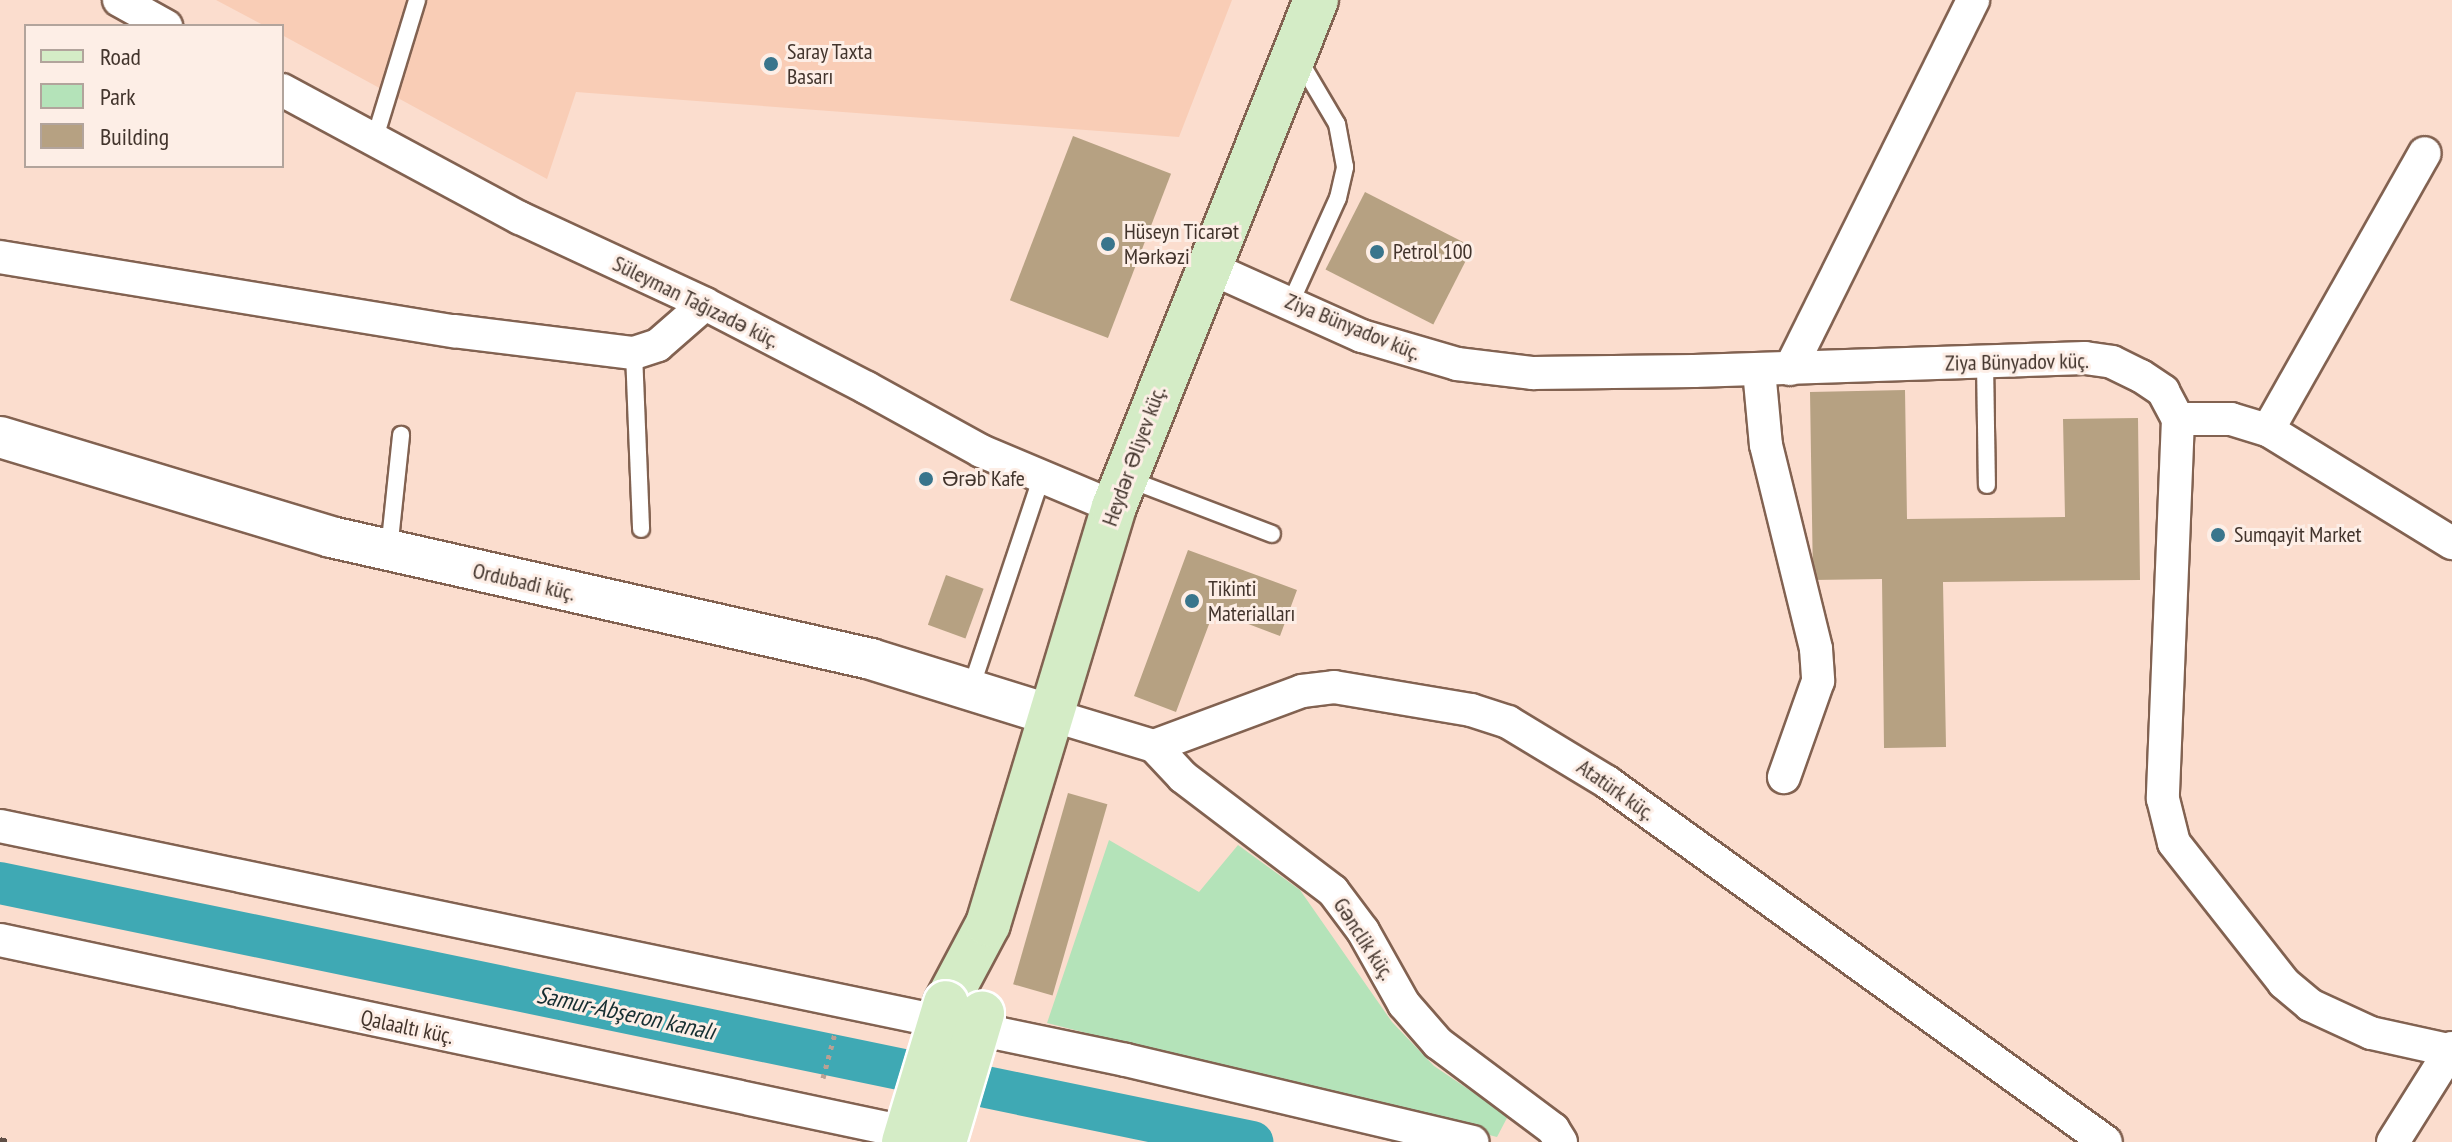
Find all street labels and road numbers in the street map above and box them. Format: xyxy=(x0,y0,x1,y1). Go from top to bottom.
street label: Süleyman Tağızadə küç. xyxy=(608,250,784,354)
street label: Ziya Bünyadov küç. xyxy=(1281,288,1425,366)
street label: Ziya Bünyadov küç. xyxy=(1944,348,2090,376)
street label: Heydər Əliyev küç. xyxy=(1096,382,1172,530)
street label: Ordubadi küç. xyxy=(470,557,578,607)
street label: Atatürk küç. xyxy=(1572,753,1660,827)
street label: Gənclik küç. xyxy=(1327,893,1401,985)
street label: Qalaaltı küç. xyxy=(358,1004,456,1050)

